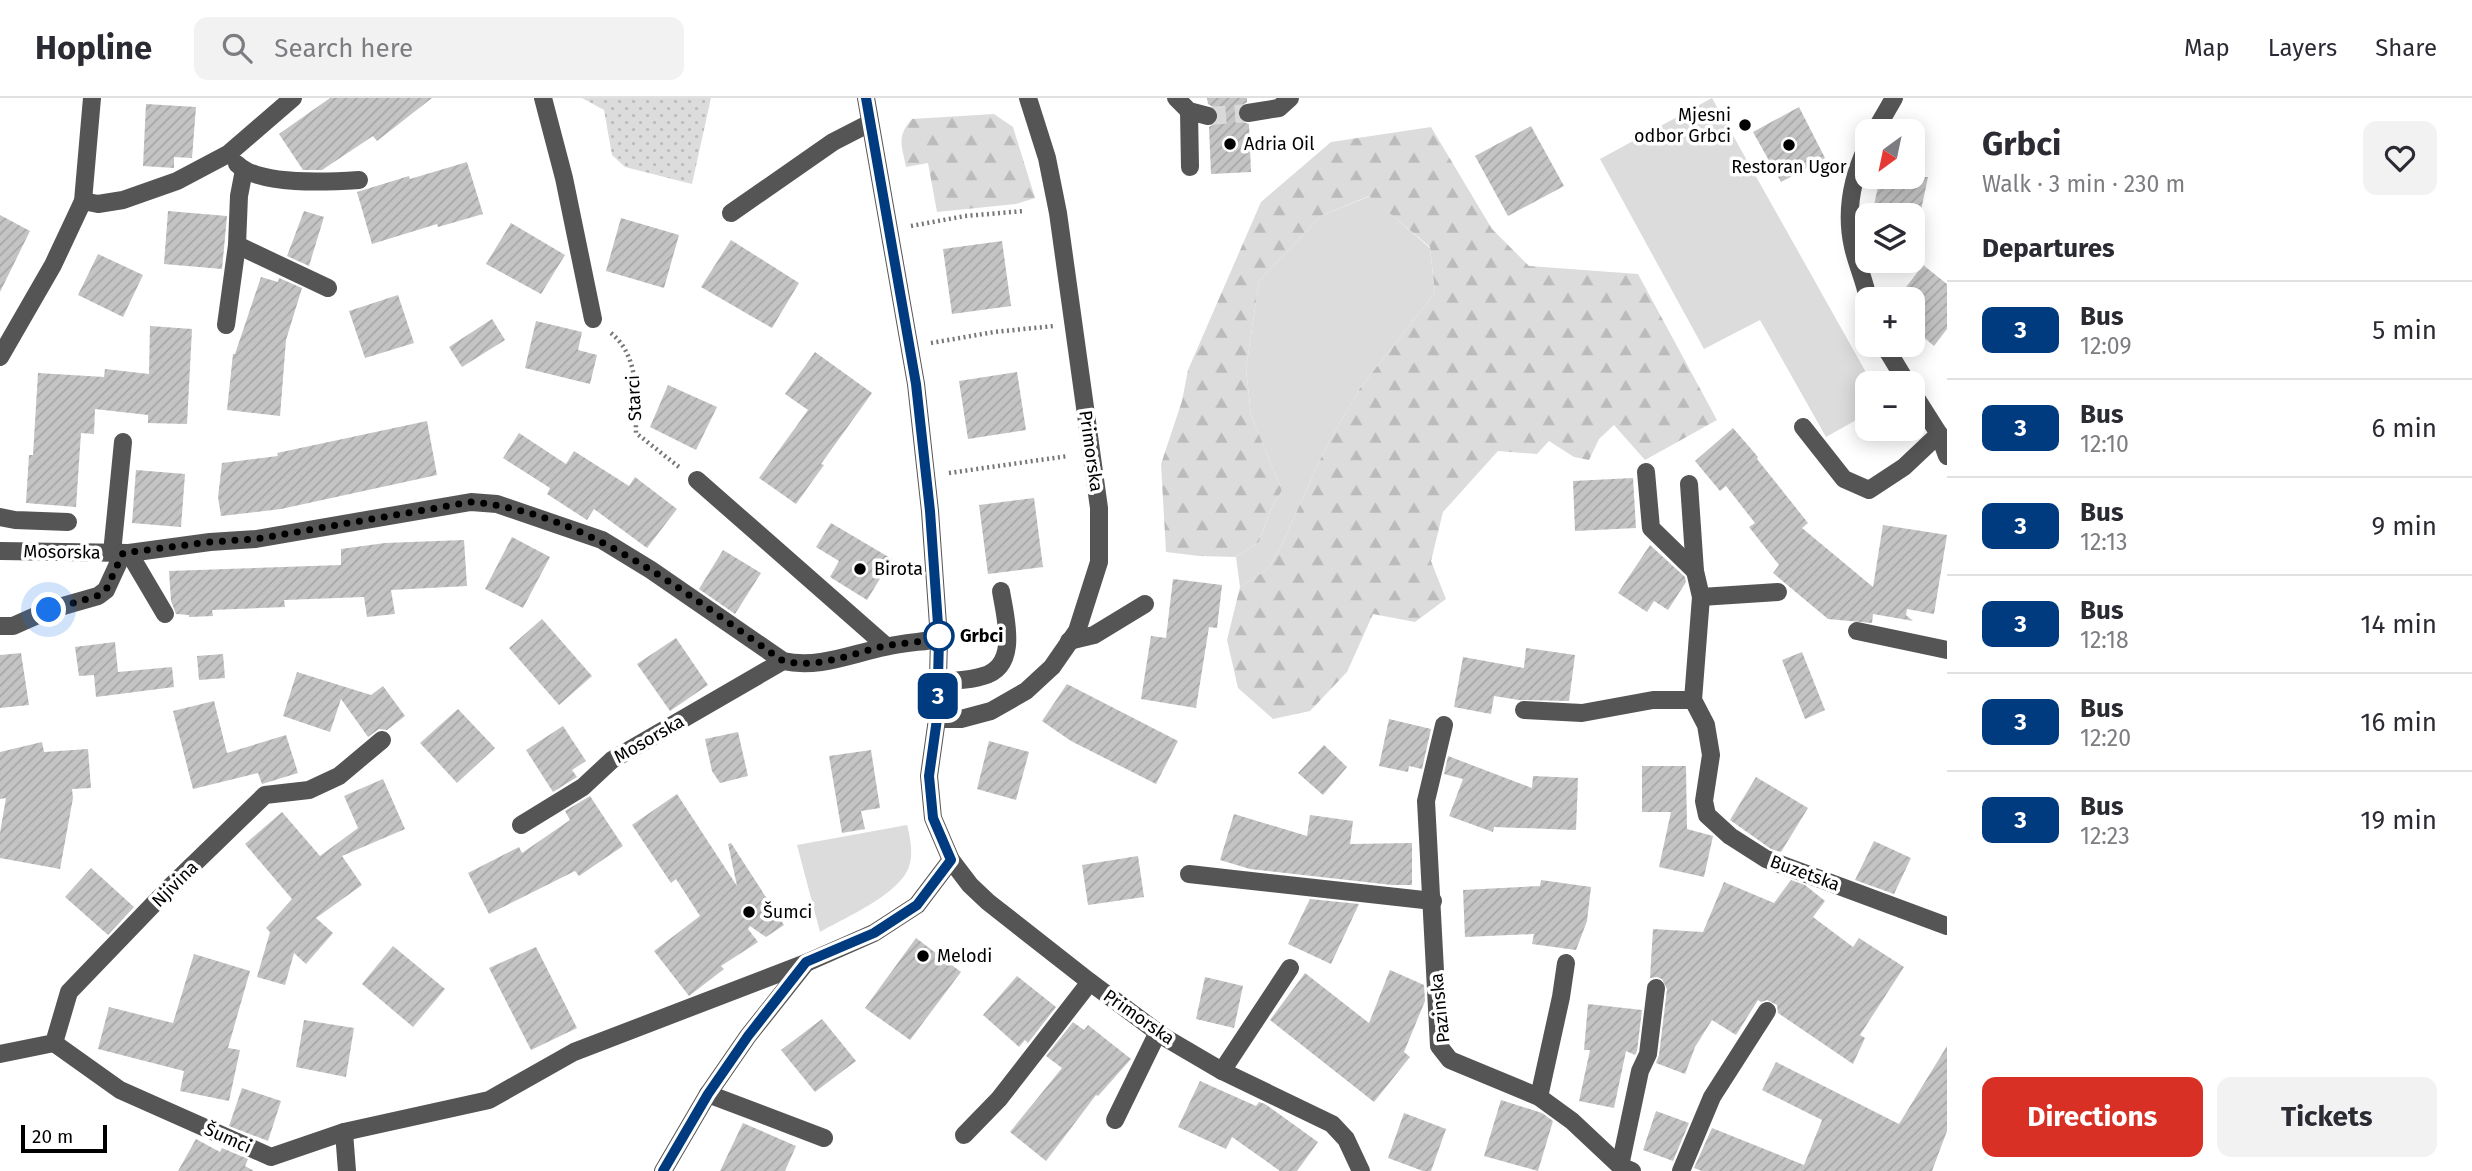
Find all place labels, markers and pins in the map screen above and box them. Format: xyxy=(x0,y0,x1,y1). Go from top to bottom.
place label: Mjesni odbor Grbci xyxy=(1634,104,1731,147)
marker: Mjesni odbor Grbci xyxy=(1737,117,1753,133)
place label: Adria Oil xyxy=(1244,133,1314,155)
marker: Adria Oil xyxy=(1222,136,1238,152)
marker: Restoran Ugor xyxy=(1781,137,1797,153)
place label: Restoran Ugor xyxy=(1731,156,1847,178)
place label: Birota xyxy=(874,558,923,580)
marker: Birota xyxy=(852,561,868,577)
marker: Grbci xyxy=(924,621,954,651)
place label: Grbci xyxy=(960,625,1003,647)
place label: Šumci xyxy=(763,901,812,923)
marker: Šumci xyxy=(741,904,757,920)
place label: Melodi xyxy=(937,945,992,967)
marker: Melodi xyxy=(915,948,931,964)

